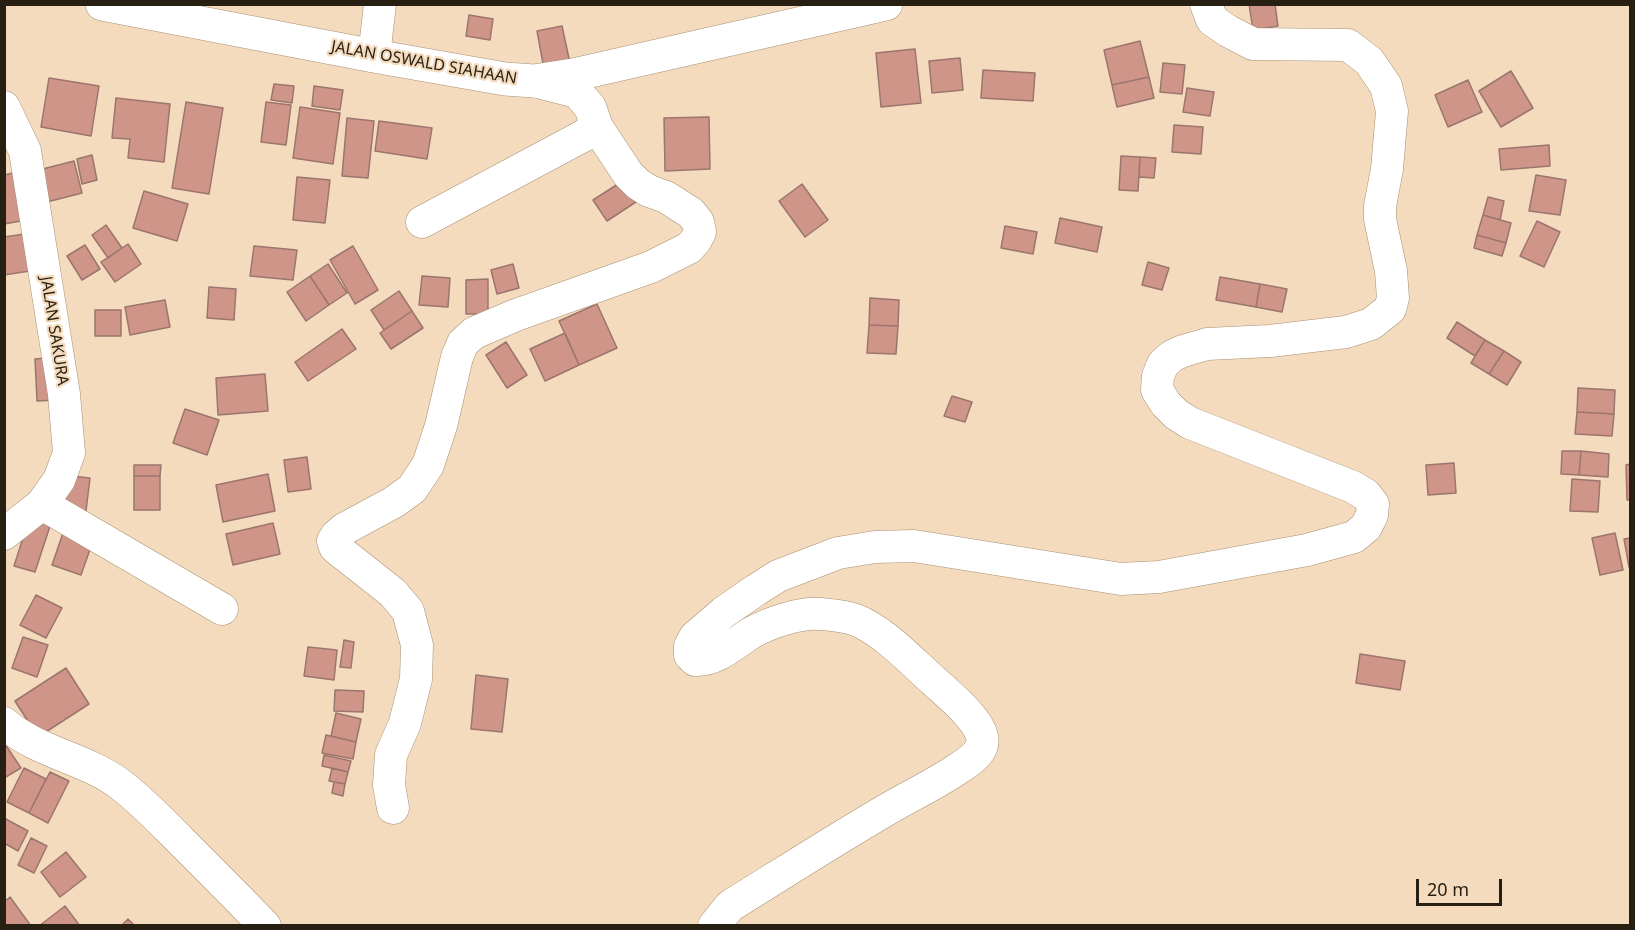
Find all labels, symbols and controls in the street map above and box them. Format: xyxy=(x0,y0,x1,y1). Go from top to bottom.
street label: JALAN OSWALD SIAHAAN xyxy=(330,37,518,89)
street label: JALAN SAKURA xyxy=(36,275,72,387)
scale bar xyxy=(1419,867,1504,905)
text: 20 m xyxy=(1427,877,1469,901)

